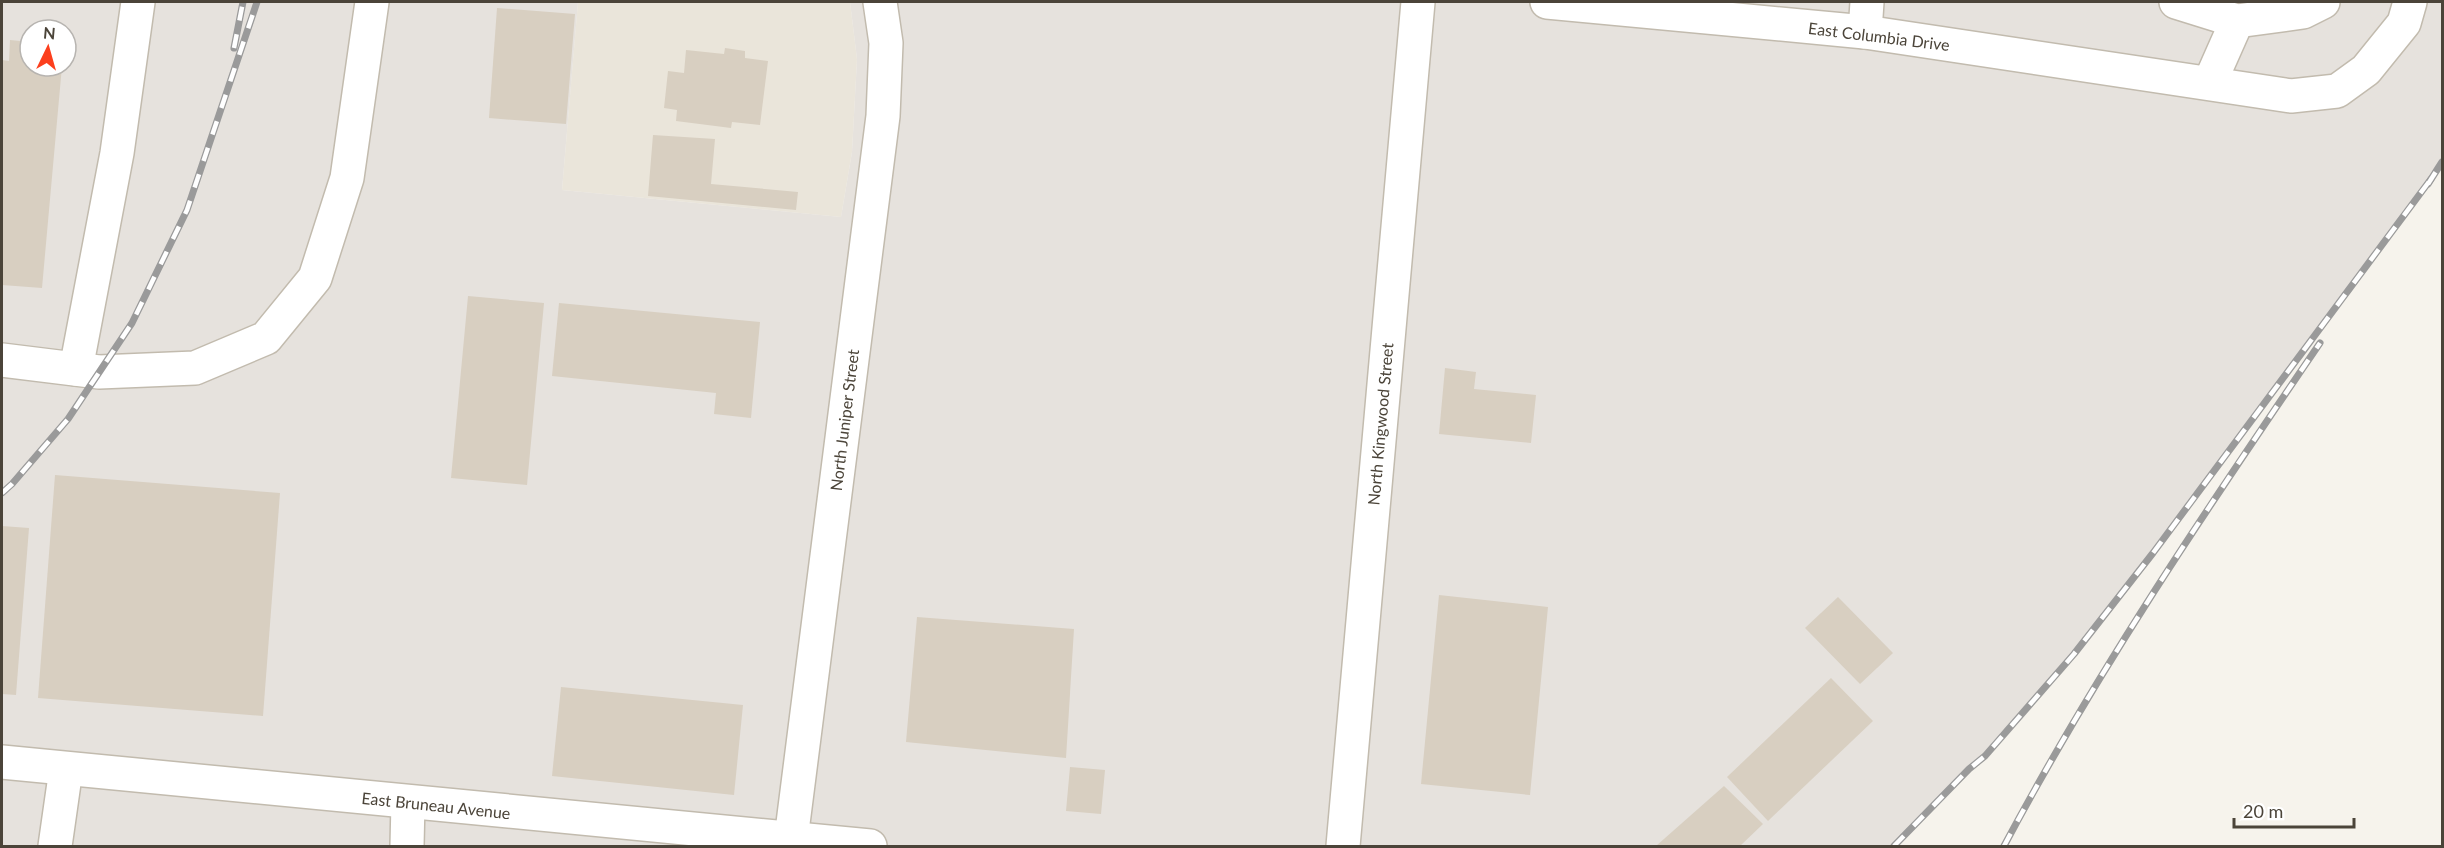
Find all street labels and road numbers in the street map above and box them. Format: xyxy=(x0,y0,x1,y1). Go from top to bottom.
street label: East Columbia Drive xyxy=(1807,18,1951,54)
street label: North Kingwood Street xyxy=(1363,342,1397,506)
street label: North Juniper Street xyxy=(826,348,862,492)
street label: East Bruneau Avenue xyxy=(361,788,511,822)

